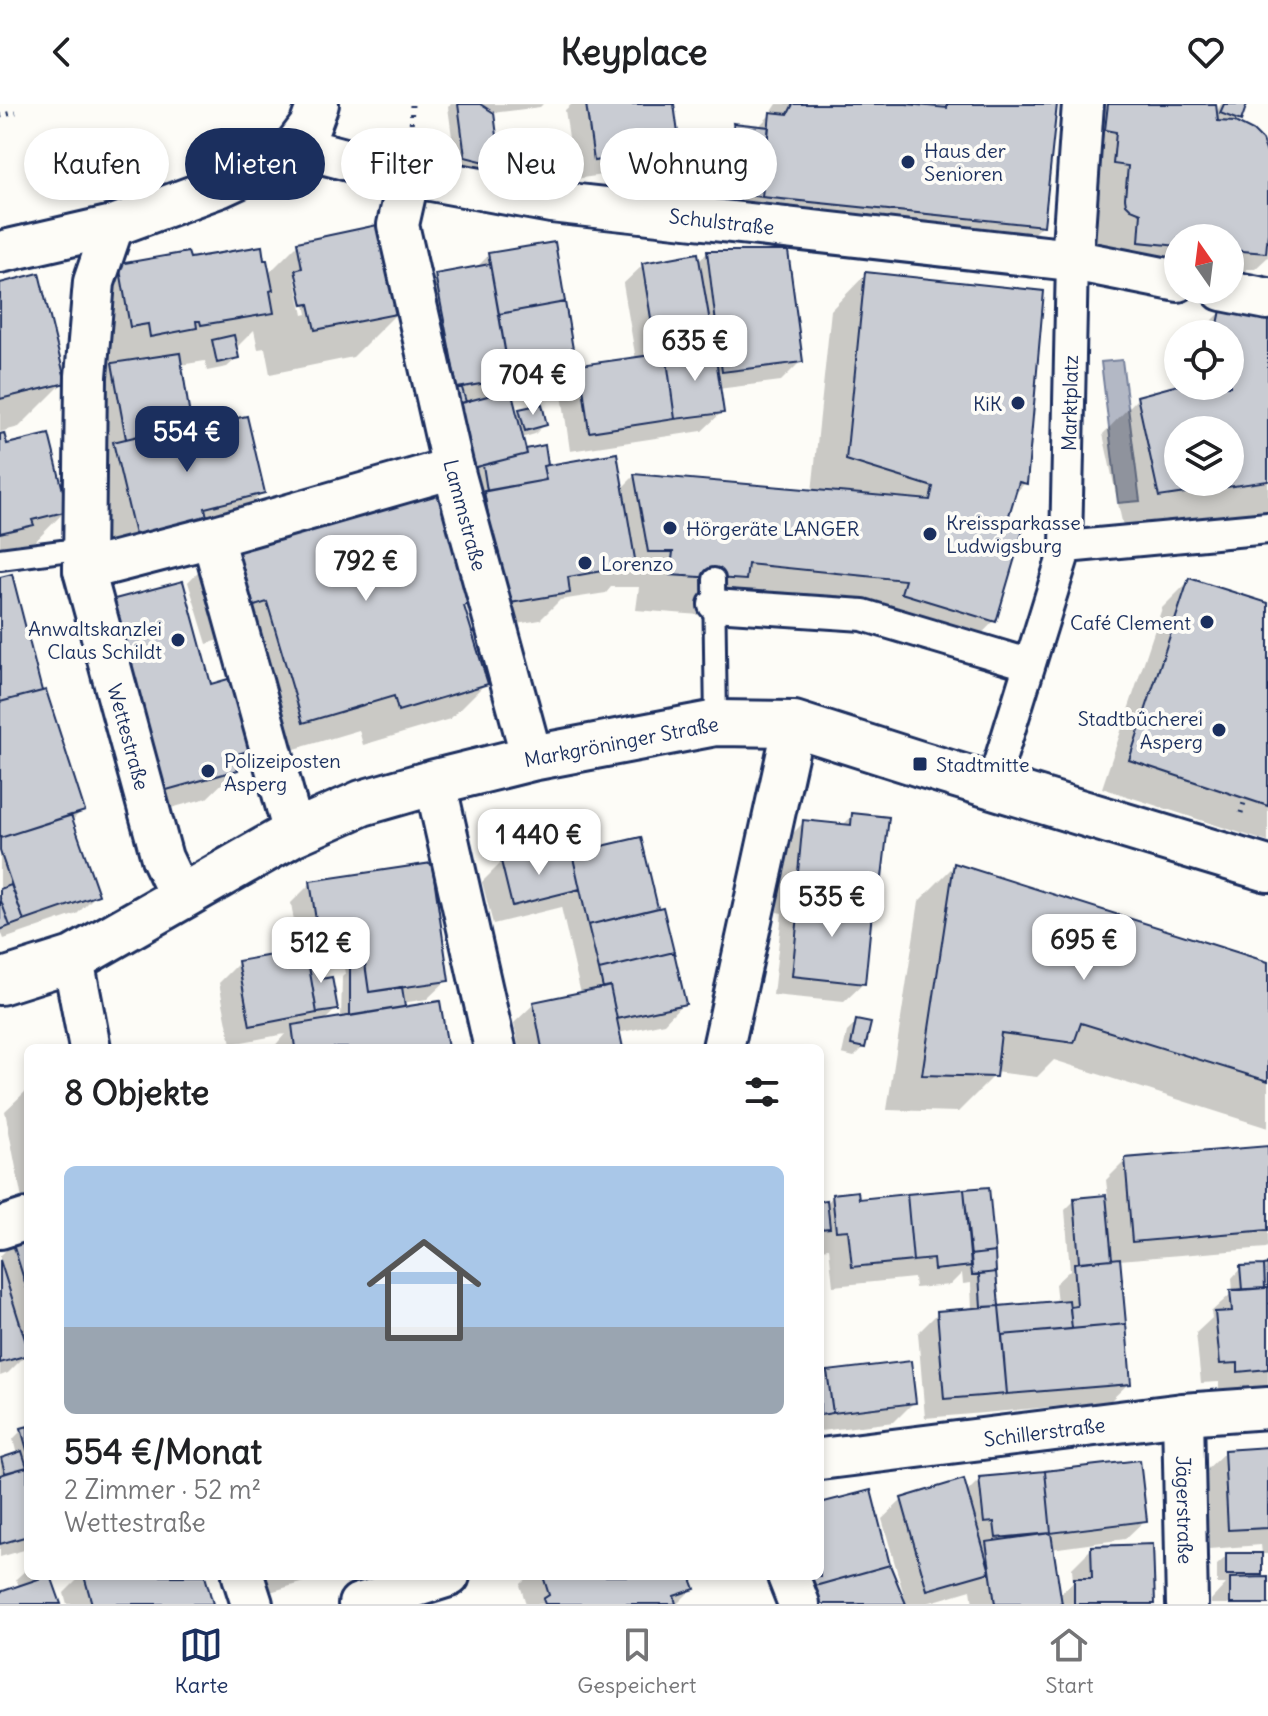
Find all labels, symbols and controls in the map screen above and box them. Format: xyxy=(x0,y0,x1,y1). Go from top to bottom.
icon: back xyxy=(40,30,84,74)
text: Keyplace xyxy=(560,30,708,75)
icon: heart xyxy=(1184,30,1228,74)
chip: Kaufen xyxy=(24,128,169,200)
chip: Mieten xyxy=(185,128,325,200)
chip: Filter xyxy=(341,128,462,200)
chip: Neu xyxy=(478,128,584,200)
chip: Wohnung xyxy=(600,128,777,200)
place label: Haus der Senioren xyxy=(924,138,1006,186)
marker: Haus der Senioren xyxy=(899,153,917,171)
street label: Schulstraße xyxy=(668,203,776,239)
north arrow xyxy=(1164,224,1244,304)
map controls xyxy=(1164,224,1244,496)
pin: 635 € xyxy=(639,315,751,383)
button: locate xyxy=(1164,320,1244,400)
text: 635 € xyxy=(661,324,729,357)
pin: 704 € xyxy=(477,349,589,417)
street label: Marktplatz xyxy=(1056,355,1083,451)
text: 704 € xyxy=(499,358,567,391)
place label: KiK xyxy=(973,391,1003,416)
marker: KiK xyxy=(1009,394,1027,412)
pin: 554 € xyxy=(131,406,243,474)
text: 554 € xyxy=(153,415,221,448)
button: layers xyxy=(1164,416,1244,496)
street label: Lammstraße xyxy=(439,457,493,573)
place label: Kreissparkasse Ludwigsburg xyxy=(946,510,1081,558)
place label: Hörgeräte LANGER xyxy=(686,516,860,541)
marker: Hörgeräte LANGER xyxy=(661,519,679,537)
marker: Kreissparkasse Ludwigsburg xyxy=(921,525,939,543)
pin: 792 € xyxy=(310,535,422,603)
text: 792 € xyxy=(334,544,398,577)
place label: Lorenzo xyxy=(601,551,673,576)
marker: Lorenzo xyxy=(576,554,594,572)
place label: Café Clement xyxy=(1070,610,1191,635)
marker: Café Clement xyxy=(1198,613,1216,631)
place label: Anwaltskanzlei Claus Schildt xyxy=(28,616,162,664)
marker: Anwaltskanzlei Claus Schildt xyxy=(169,631,187,649)
street label: Wettestraße xyxy=(103,681,155,792)
place label: Stadtbücherei Asperg xyxy=(1078,706,1203,754)
street label: Markgröninger Straße xyxy=(522,710,721,772)
marker: Stadtbücherei Asperg xyxy=(1210,721,1228,739)
place label: Polizeiposten Asperg xyxy=(224,748,341,796)
place label: Stadtmitte xyxy=(936,752,1029,777)
marker: Stadtmitte xyxy=(911,755,929,773)
marker: Polizeiposten Asperg xyxy=(199,762,217,780)
pin: 1 440 € xyxy=(465,809,613,877)
text: 1 440 € xyxy=(496,818,582,851)
pin: 535 € xyxy=(776,871,888,939)
text: 535 € xyxy=(798,880,866,913)
pin: 695 € xyxy=(1028,914,1140,982)
pin: 512 € xyxy=(265,917,377,985)
text: 695 € xyxy=(1050,923,1118,956)
text: 512 € xyxy=(290,926,352,959)
icon: filters xyxy=(740,1070,784,1114)
text: 8 Objekte xyxy=(64,1071,209,1114)
icon: home xyxy=(352,1218,496,1362)
street label: Schillerstraße xyxy=(982,1411,1106,1451)
text: 554 €/Monat xyxy=(64,1430,262,1473)
street label: Jägerstraße xyxy=(1171,1455,1199,1564)
text: 2 Zimmer · 52 m² xyxy=(64,1473,261,1506)
text: Wettestraße xyxy=(64,1506,206,1539)
tab: Karte xyxy=(174,1623,228,1699)
tab: Gespeichert xyxy=(577,1623,697,1699)
tab: Start xyxy=(1045,1623,1094,1699)

